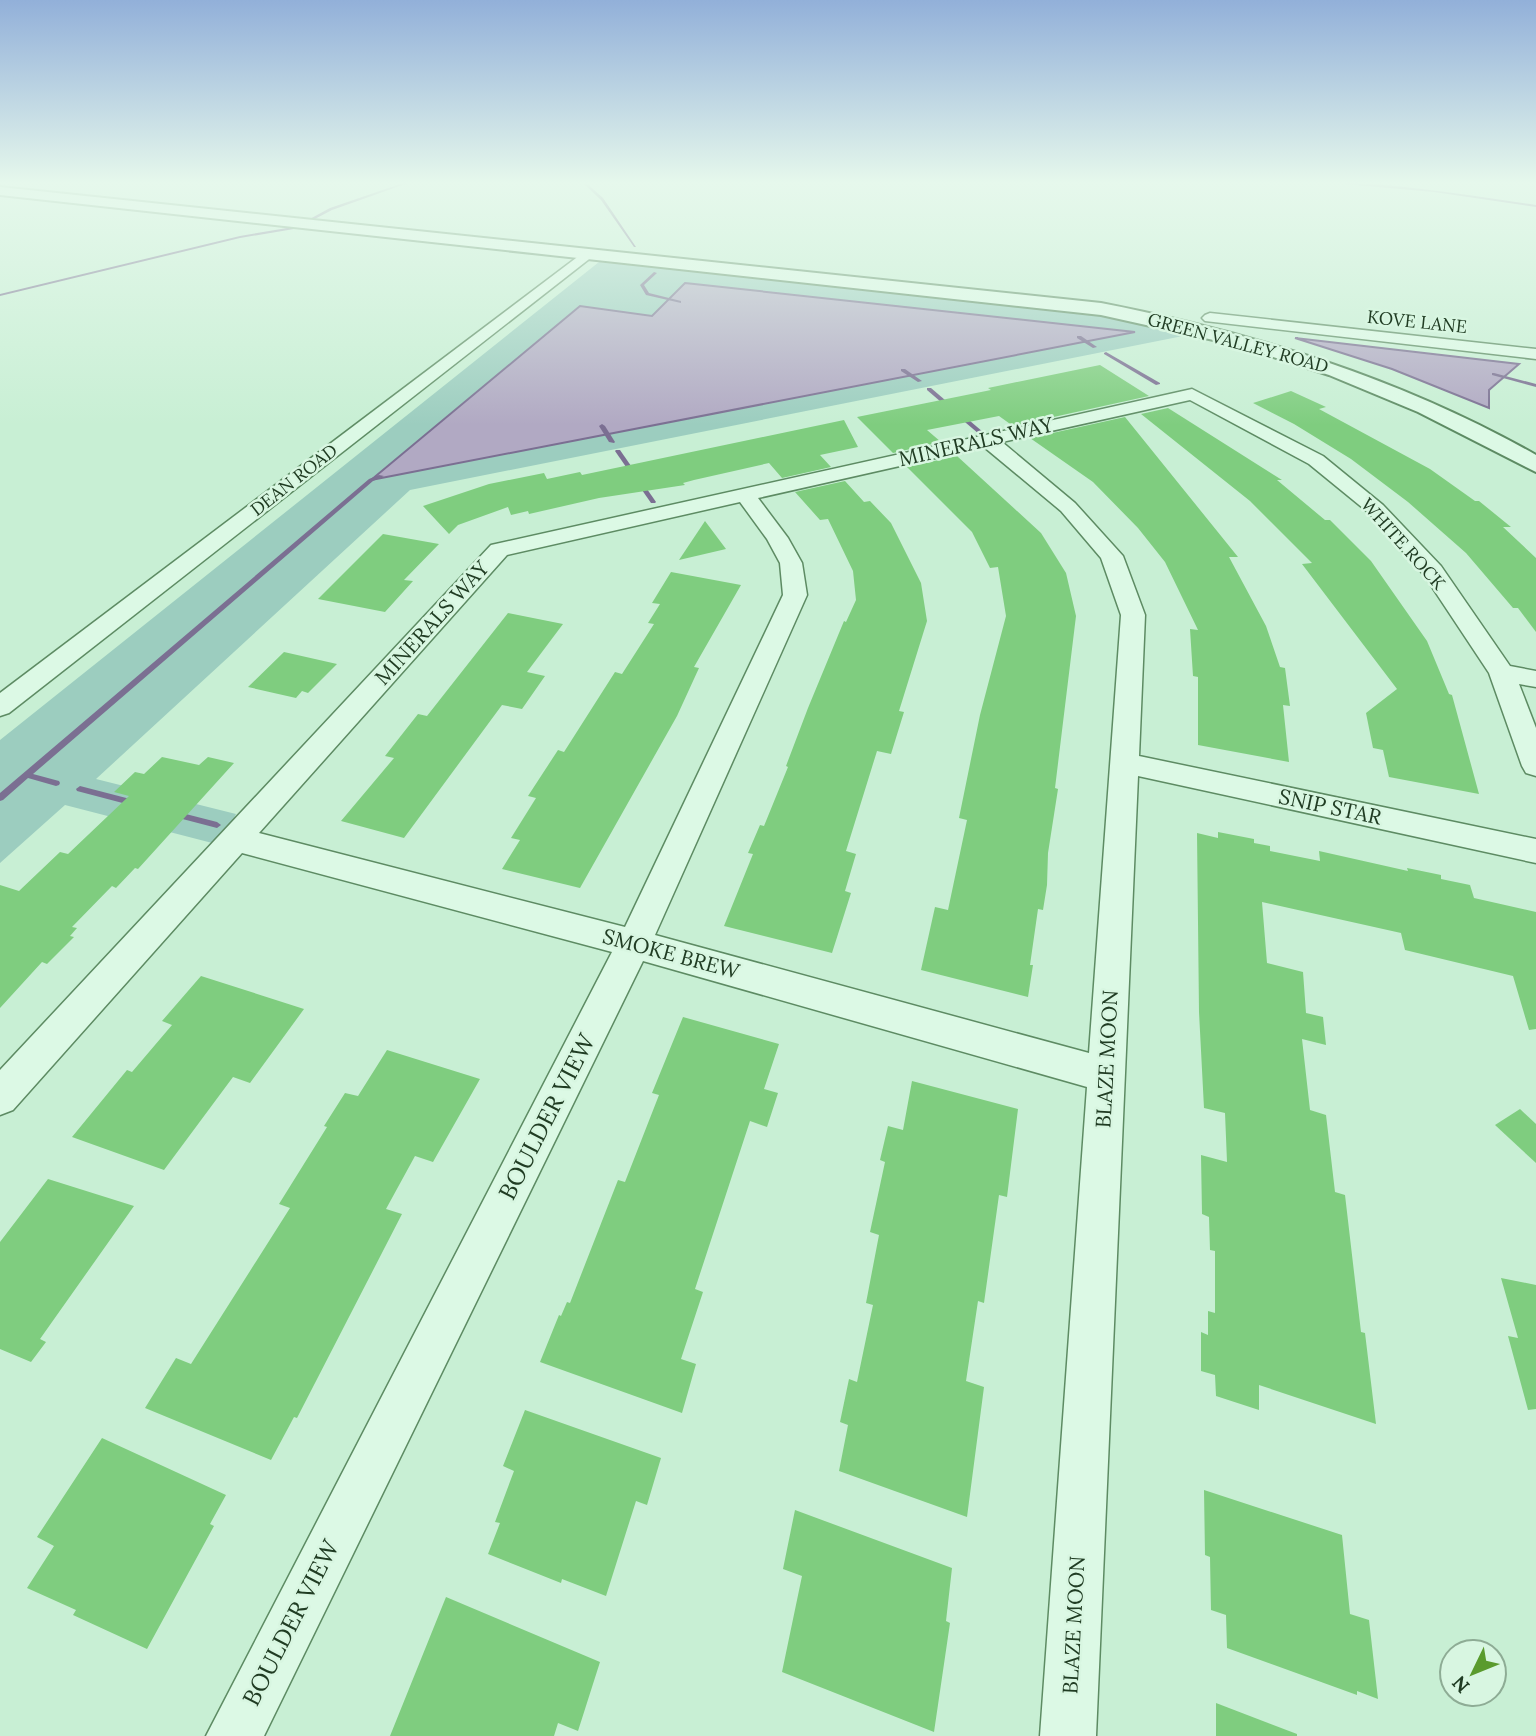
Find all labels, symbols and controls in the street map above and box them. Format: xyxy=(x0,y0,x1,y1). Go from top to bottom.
street label: KOVE LANE xyxy=(1366,305,1468,338)
street label: GREEN VALLEY ROAD xyxy=(1145,307,1331,378)
street label: MINERALS WAY xyxy=(896,410,1057,472)
street label: DEAN ROAD xyxy=(246,438,342,521)
street label: WHITE ROCK xyxy=(1356,493,1451,595)
street label: MINERALS WAY xyxy=(369,554,495,690)
street label: SNIP STAR xyxy=(1276,782,1385,831)
street label: SMOKE BREW xyxy=(600,922,744,985)
street label: BLAZE MOON xyxy=(1089,989,1124,1129)
street label: BOULDER VIEW xyxy=(491,1028,602,1205)
street label: BOULDER VIEW xyxy=(235,1534,346,1711)
street label: BLAZE MOON xyxy=(1056,1555,1091,1695)
north arrow xyxy=(1438,1638,1508,1708)
text: N xyxy=(1447,1671,1474,1698)

